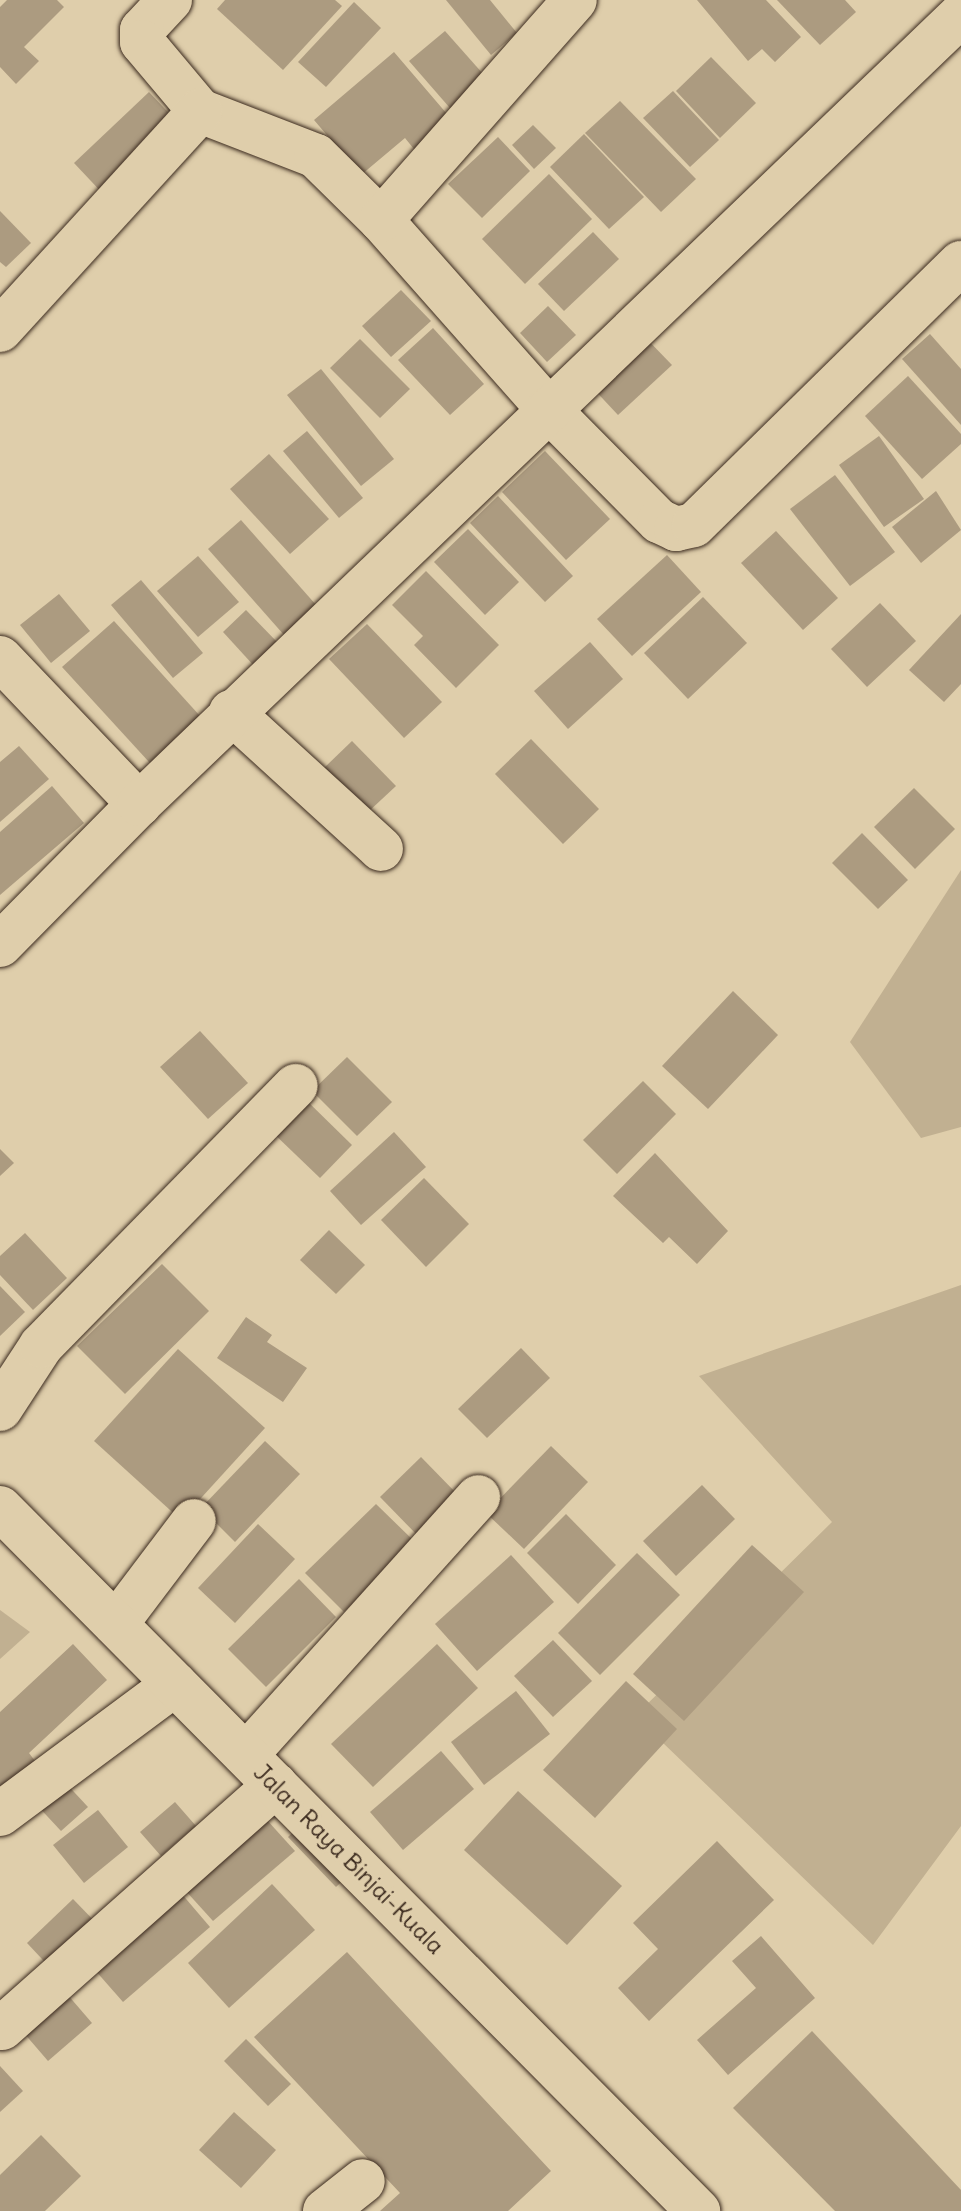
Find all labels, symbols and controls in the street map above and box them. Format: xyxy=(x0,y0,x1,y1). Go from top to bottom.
street label: Jalan Raya Binjai-Kuala xyxy=(248,1758,450,1960)

